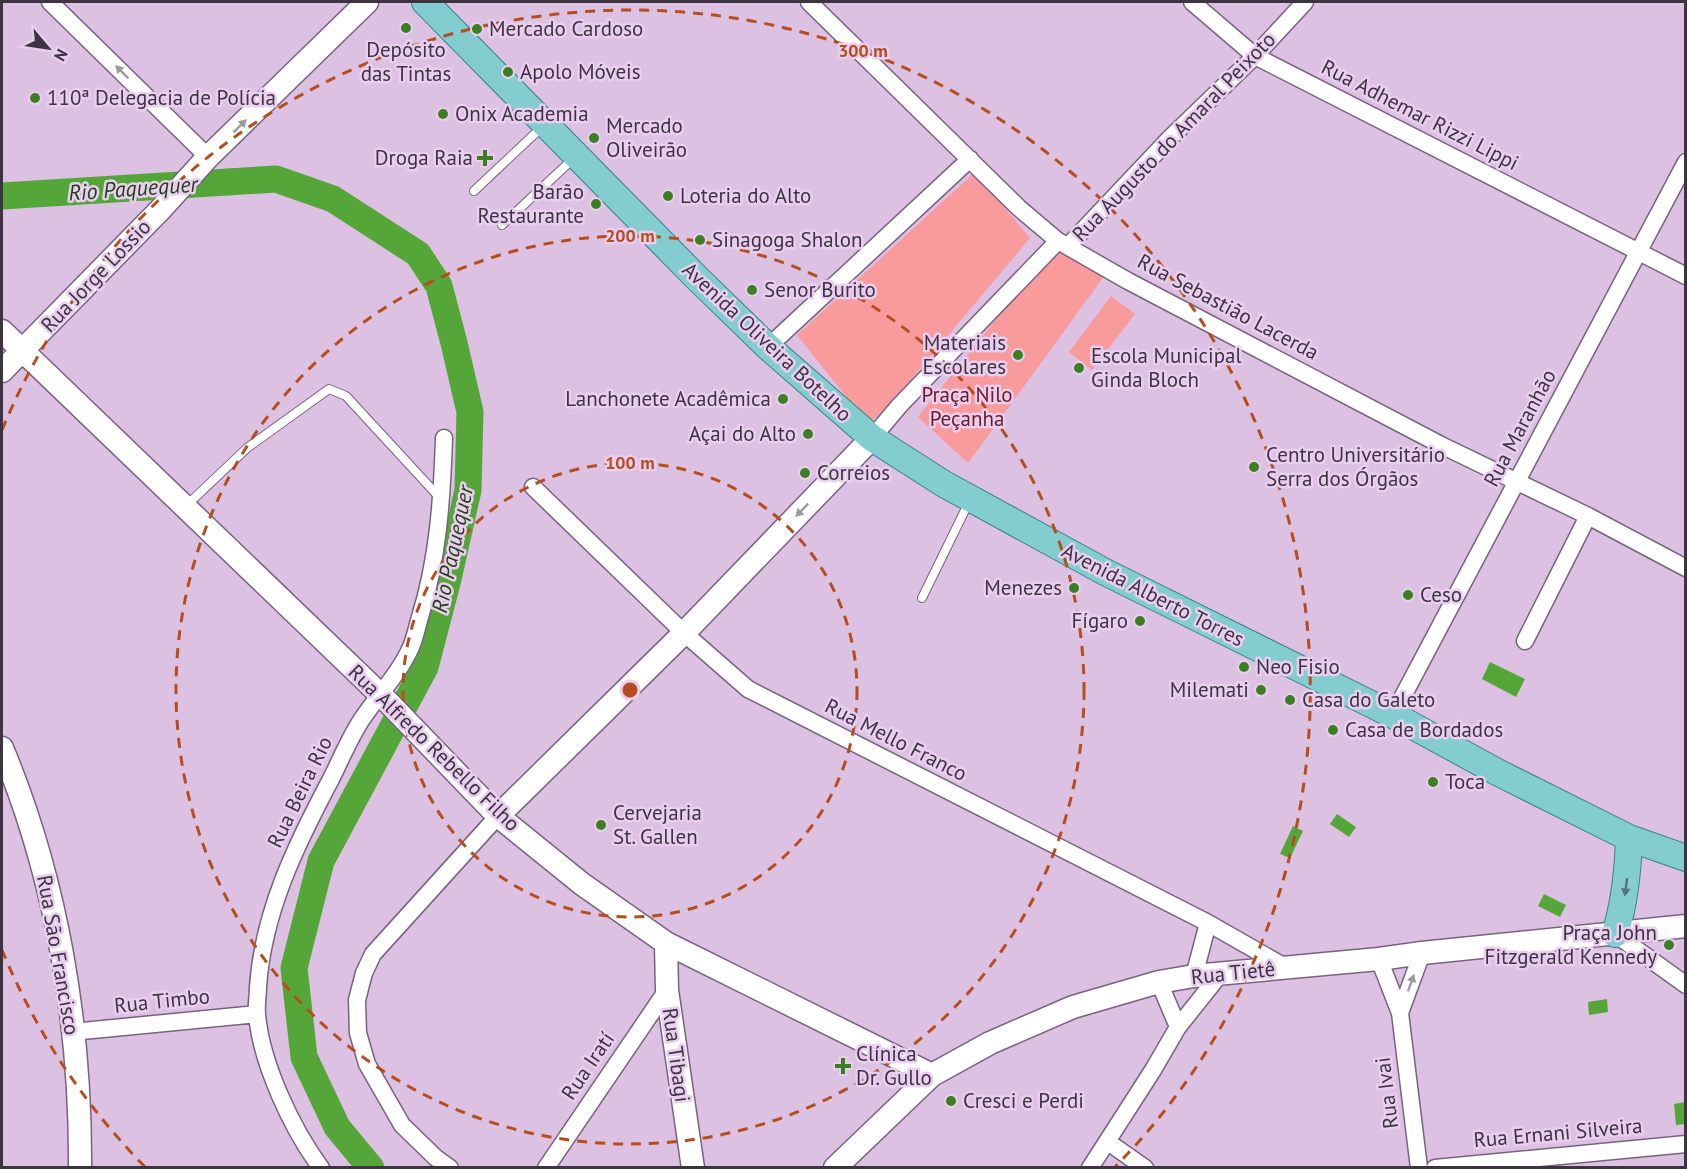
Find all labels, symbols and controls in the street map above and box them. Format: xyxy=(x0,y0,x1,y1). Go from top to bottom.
place label: Mercado Cardoso xyxy=(489,15,643,42)
north arrow xyxy=(18,18,78,78)
marker: Depósito das Tintas xyxy=(399,21,413,35)
marker: Mercado Cardoso xyxy=(470,22,484,36)
street label: Rua Augusto do Amaral Peixoto xyxy=(1066,26,1281,247)
place label: Depósito das Tintas xyxy=(361,36,451,87)
text: 300 m xyxy=(838,39,888,62)
text: N xyxy=(50,46,72,65)
street label: Rua Adhemar Rizzi Lippi xyxy=(1317,53,1523,176)
place label: Apolo Móveis xyxy=(520,58,641,85)
one-way arrow xyxy=(114,65,129,79)
marker: Apolo Móveis xyxy=(501,65,515,79)
place label: 110ª Delegacia de Polícia xyxy=(47,84,276,111)
marker: 110ª Delegacia de Polícia xyxy=(28,91,42,105)
place label: Onix Academia xyxy=(455,100,589,127)
marker: Onix Academia xyxy=(436,107,450,121)
place label: Mercado Oliveirão xyxy=(606,112,687,163)
one-way arrow xyxy=(232,120,246,134)
marker: Mercado Oliveirão xyxy=(587,131,601,145)
place label: Droga Raia xyxy=(375,144,473,171)
marker: Droga Raia xyxy=(478,151,492,165)
water label: Rio Paquequer xyxy=(68,169,200,206)
place label: Barão Restaurante xyxy=(478,178,584,229)
place label: Loteria do Alto xyxy=(680,182,811,209)
marker: Loteria do Alto xyxy=(661,189,675,203)
marker: Barão Restaurante xyxy=(589,197,603,211)
street label: Rua Jorge Lossio xyxy=(35,213,156,338)
text: 200 m xyxy=(605,224,655,247)
place label: Sinagoga Shalon xyxy=(712,226,862,253)
marker: Sinagoga Shalon xyxy=(693,233,707,247)
street label: Rua Sebastião Lacerda xyxy=(1133,247,1324,366)
street label: Avenida Oliveira Botelho xyxy=(677,256,858,427)
place label: Senor Burito xyxy=(764,276,876,303)
marker: Senor Burito xyxy=(745,283,759,297)
place label: Materiais Escolares xyxy=(922,329,1006,380)
place label: Escola Municipal Ginda Bloch xyxy=(1091,342,1242,393)
marker: Materiais Escolares xyxy=(1011,348,1025,362)
marker: Escola Municipal Ginda Bloch xyxy=(1072,361,1086,375)
street label: Rua Maranhão xyxy=(1477,365,1562,491)
park label: Praça Nilo Peçanha xyxy=(921,381,1013,432)
place label: Lanchonete Acadêmica xyxy=(565,385,771,412)
marker: Lanchonete Acadêmica xyxy=(776,392,790,406)
place label: Açai do Alto xyxy=(689,420,796,447)
marker: Açai do Alto xyxy=(801,427,815,441)
place label: Centro Universitário Serra dos Órgãos xyxy=(1266,441,1445,492)
text: 100 m xyxy=(605,451,655,474)
place label: Correios xyxy=(817,459,890,486)
marker: Centro Universitário Serra dos Órgãos xyxy=(1247,460,1261,474)
marker: Correios xyxy=(798,466,812,480)
water label: Rio Paquequer xyxy=(425,481,480,615)
one-way arrow xyxy=(795,503,809,518)
street label: Avenida Alberto Torres xyxy=(1057,537,1249,652)
place label: Menezes xyxy=(984,574,1062,601)
marker: Menezes xyxy=(1067,581,1081,595)
place label: Ceso xyxy=(1420,581,1462,608)
marker: Ceso xyxy=(1401,588,1415,602)
place label: Fígaro xyxy=(1071,607,1128,634)
marker: Fígaro xyxy=(1133,614,1147,628)
place label: Neo Fisio xyxy=(1256,653,1340,680)
street label: Rua Alfredo Rebello Filho xyxy=(343,658,526,837)
marker: Neo Fisio xyxy=(1237,660,1251,674)
place label: Milemati xyxy=(1170,676,1249,703)
centre of rings xyxy=(620,680,640,700)
marker: Milemati xyxy=(1254,683,1268,697)
place label: Casa do Galeto xyxy=(1302,686,1435,713)
street label: Rua Mello Franco xyxy=(821,692,972,787)
marker: Casa do Galeto xyxy=(1283,693,1297,707)
place label: Casa de Bordados xyxy=(1345,716,1503,743)
marker: Casa de Bordados xyxy=(1326,723,1340,737)
street label: Rua Beira Rio xyxy=(261,732,338,852)
place label: Toca xyxy=(1445,768,1485,795)
marker: Toca xyxy=(1426,775,1440,789)
place label: Cervejaria St. Gallen xyxy=(613,799,702,850)
marker: Cervejaria St. Gallen xyxy=(594,818,608,832)
street label: Rua São Francisco xyxy=(31,873,86,1037)
one-way arrow xyxy=(1622,878,1631,897)
place label: Praça John Fitzgerald Kennedy xyxy=(1485,919,1657,970)
marker: Praça John Fitzgerald Kennedy xyxy=(1662,938,1676,952)
street label: Rua Tietê xyxy=(1190,955,1276,990)
one-way arrow xyxy=(1407,974,1417,992)
street label: Rua Timbo xyxy=(113,982,211,1019)
street label: Rua Tibagi xyxy=(657,1006,696,1104)
street label: Rua Iratí xyxy=(555,1026,620,1105)
place label: Clínica Dr. Gullo xyxy=(856,1040,932,1091)
street label: Rua Ivai xyxy=(1369,1056,1404,1130)
marker: Clínica Dr. Gullo xyxy=(834,1057,852,1075)
place label: Cresci e Perdi xyxy=(963,1087,1084,1114)
marker: Cresci e Perdi xyxy=(944,1094,958,1108)
street label: Rua Ernani Silveira xyxy=(1472,1112,1643,1153)

